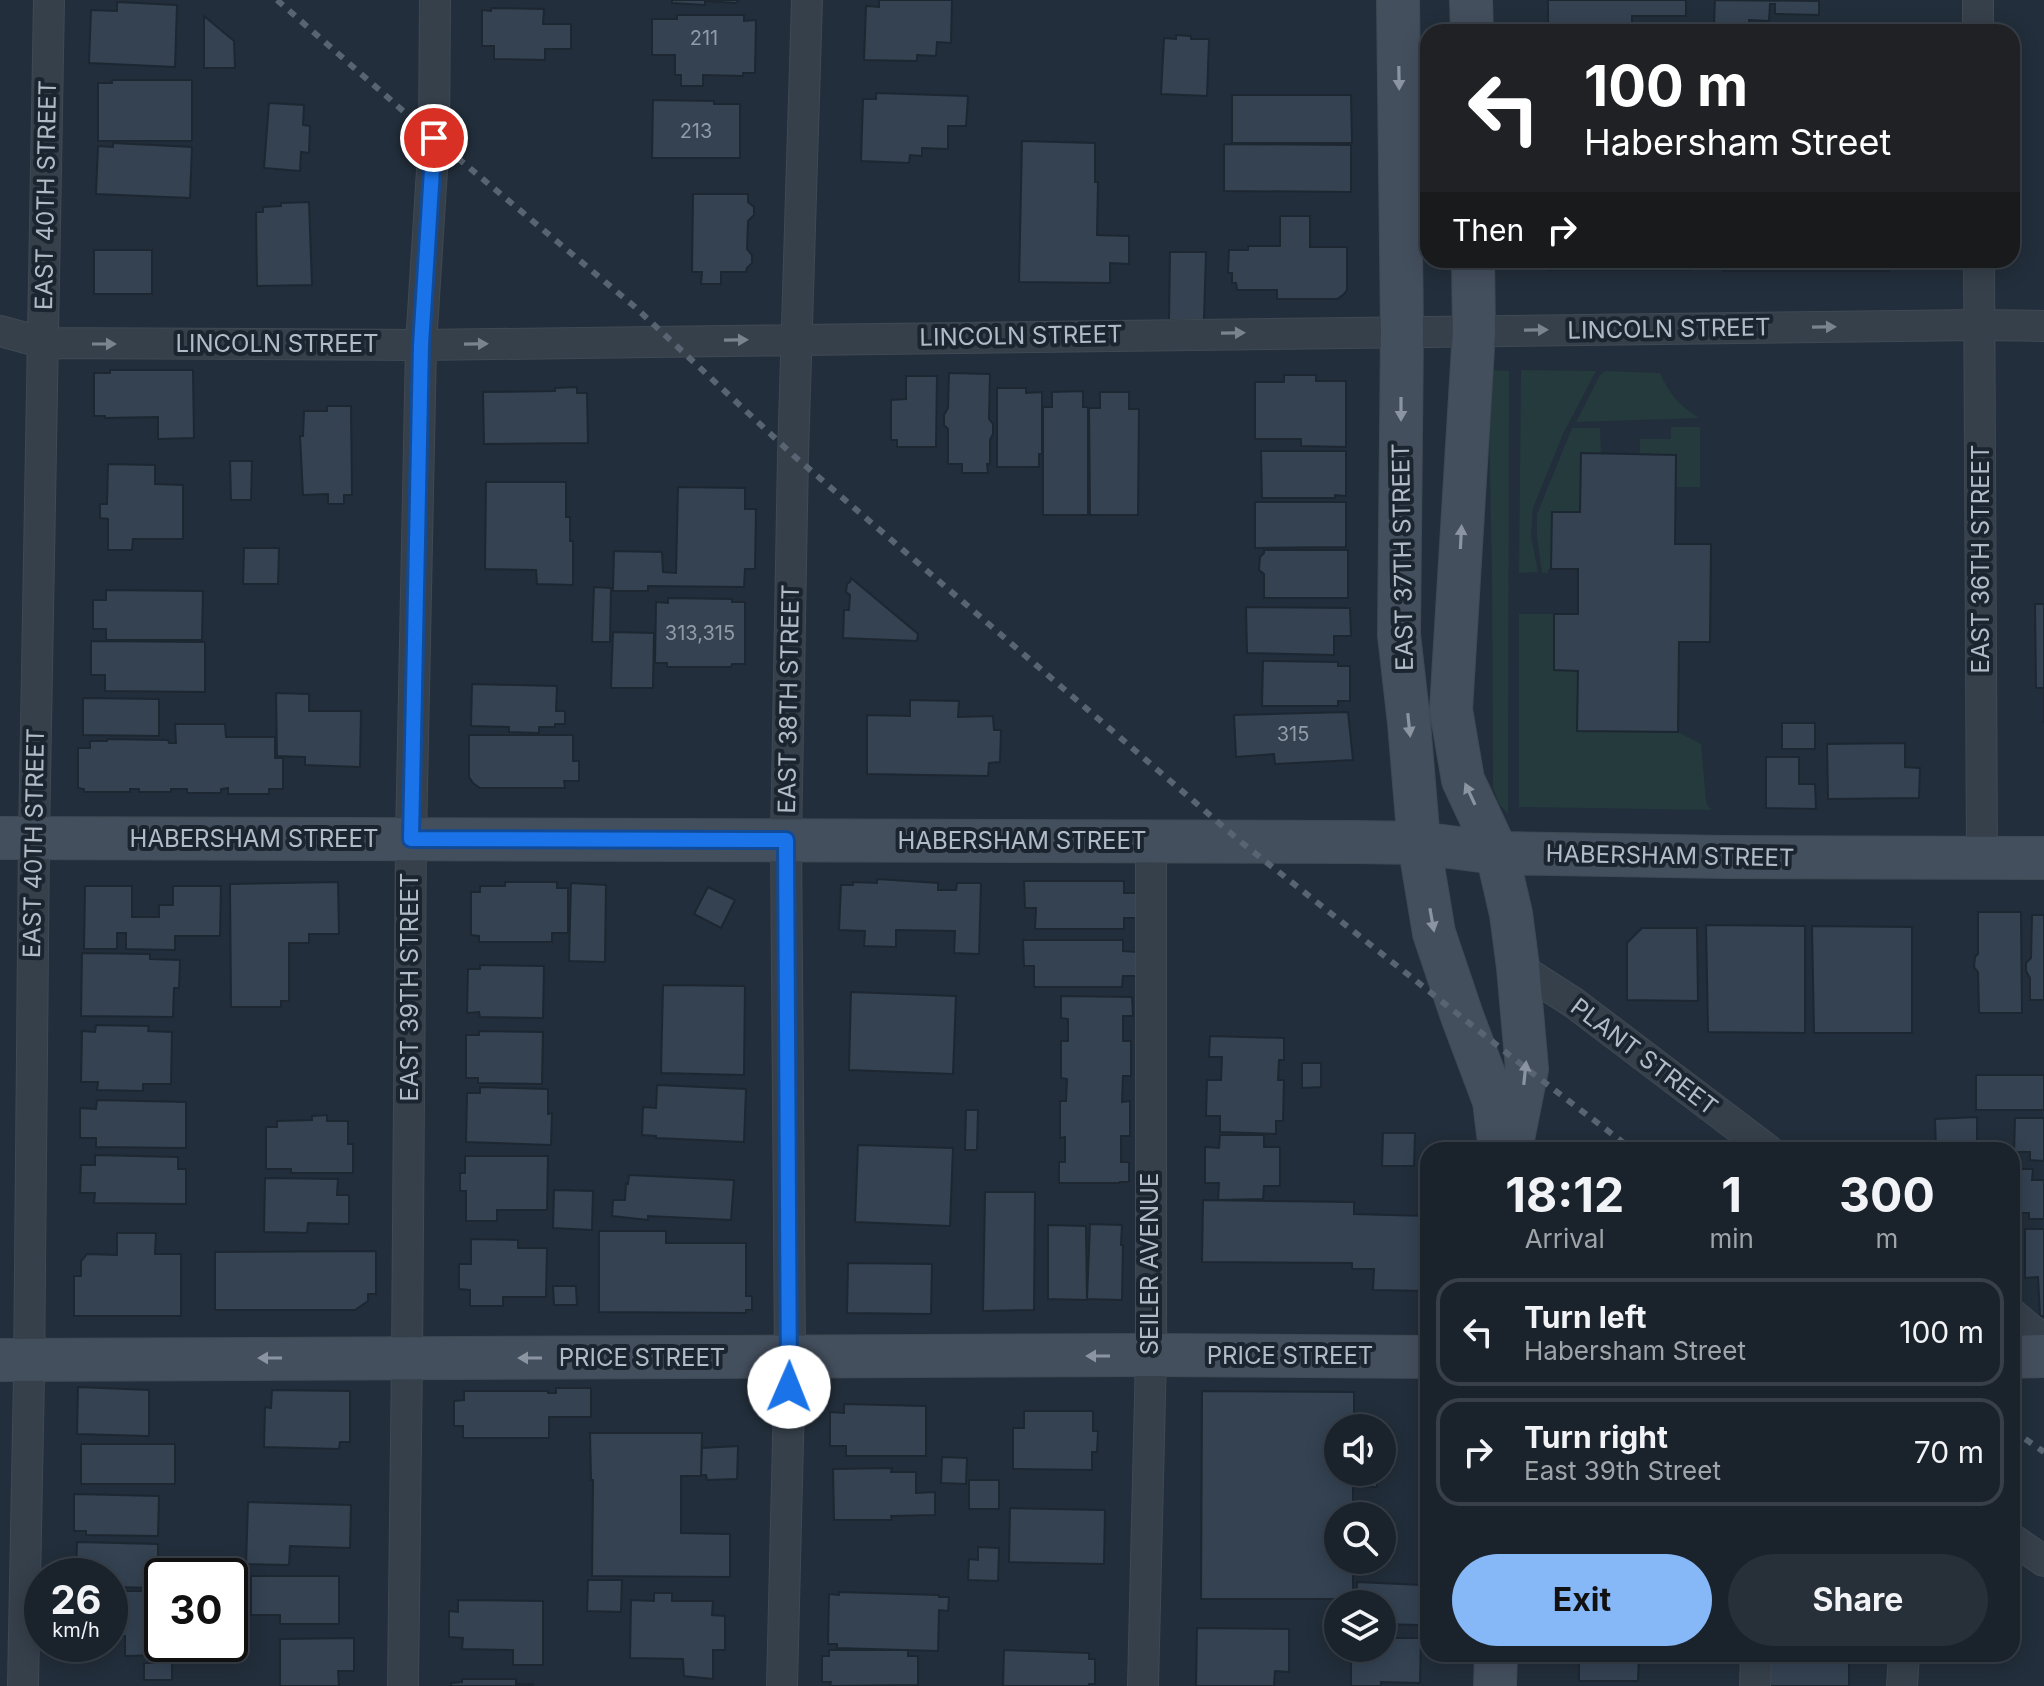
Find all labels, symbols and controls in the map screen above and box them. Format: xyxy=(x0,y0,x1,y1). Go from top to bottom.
house number: 211 xyxy=(690,26,718,50)
text: 100 m xyxy=(1584,52,1748,120)
icon: left xyxy=(1452,56,1556,160)
one-way arrow xyxy=(1393,66,1405,91)
street label: EAST 40TH STREET xyxy=(29,80,62,310)
pin xyxy=(400,104,468,172)
icon: arrive xyxy=(412,116,456,160)
house number: 213 xyxy=(680,119,712,143)
text: Habersham Street xyxy=(1584,120,1891,164)
icon: right xyxy=(1540,208,1584,252)
text: Then xyxy=(1452,212,1524,248)
street label: LINCOLN STREET xyxy=(1567,312,1771,345)
street label: LINCOLN STREET xyxy=(919,319,1123,352)
one-way arrow xyxy=(1812,321,1837,333)
one-way arrow xyxy=(1524,324,1549,336)
one-way arrow xyxy=(1221,327,1246,340)
street label: LINCOLN STREET xyxy=(175,329,379,358)
one-way arrow xyxy=(724,334,749,346)
one-way arrow xyxy=(92,338,117,350)
one-way arrow xyxy=(464,338,489,350)
one-way arrow xyxy=(1395,397,1407,422)
street label: EAST 37TH STREET xyxy=(1386,443,1419,671)
street label: EAST 36TH STREET xyxy=(1966,444,1995,674)
one-way arrow xyxy=(1455,524,1468,549)
street label: EAST 38TH STREET xyxy=(772,584,805,814)
house number: 313,315 xyxy=(665,621,735,645)
one-way arrow xyxy=(1403,713,1416,738)
house number: 315 xyxy=(1277,722,1309,746)
street label: EAST 40TH STREET xyxy=(17,728,50,958)
one-way arrow xyxy=(1463,782,1476,806)
street label: HABERSHAM STREET xyxy=(130,824,378,853)
street label: HABERSHAM STREET xyxy=(898,826,1146,855)
street label: HABERSHAM STREET xyxy=(1545,839,1795,872)
street label: EAST 39TH STREET xyxy=(395,872,424,1102)
one-way arrow xyxy=(1427,908,1439,933)
street label: PLANT STREET xyxy=(1565,992,1723,1121)
one-way arrow xyxy=(1518,1061,1531,1086)
text: 18:12 xyxy=(1505,1165,1624,1224)
text: 1 xyxy=(1721,1165,1742,1224)
text: 300 xyxy=(1839,1165,1935,1224)
street label: SEILER AVENUE xyxy=(1135,1173,1164,1355)
text: Arrival xyxy=(1525,1223,1605,1254)
text: min xyxy=(1709,1223,1754,1254)
text: m xyxy=(1876,1223,1898,1254)
text: Turn left xyxy=(1524,1299,1646,1335)
icon: left xyxy=(1456,1310,1500,1354)
text: 100 m xyxy=(1899,1314,1984,1350)
text: Habersham Street xyxy=(1524,1335,1746,1366)
street label: PRICE STREET xyxy=(1207,1341,1373,1370)
street label: PRICE STREET xyxy=(559,1343,725,1372)
position arrow xyxy=(747,1345,831,1429)
one-way arrow xyxy=(1085,1350,1110,1362)
one-way arrow xyxy=(257,1352,282,1364)
one-way arrow xyxy=(517,1352,542,1364)
map controls xyxy=(1324,1414,1396,1662)
button: sound xyxy=(1324,1414,1396,1486)
text: Turn right xyxy=(1524,1419,1668,1455)
icon: right xyxy=(1456,1430,1500,1474)
text: 70 m xyxy=(1914,1434,1984,1470)
text: East 39th Street xyxy=(1524,1455,1721,1486)
button: search xyxy=(1324,1502,1396,1574)
button: Exit xyxy=(1452,1554,1712,1646)
button: Share xyxy=(1728,1554,1988,1646)
speed limit sign: 30 xyxy=(144,1558,248,1662)
text: 26 xyxy=(50,1575,102,1624)
button: layers xyxy=(1324,1590,1396,1662)
text: km/h xyxy=(52,1618,100,1642)

